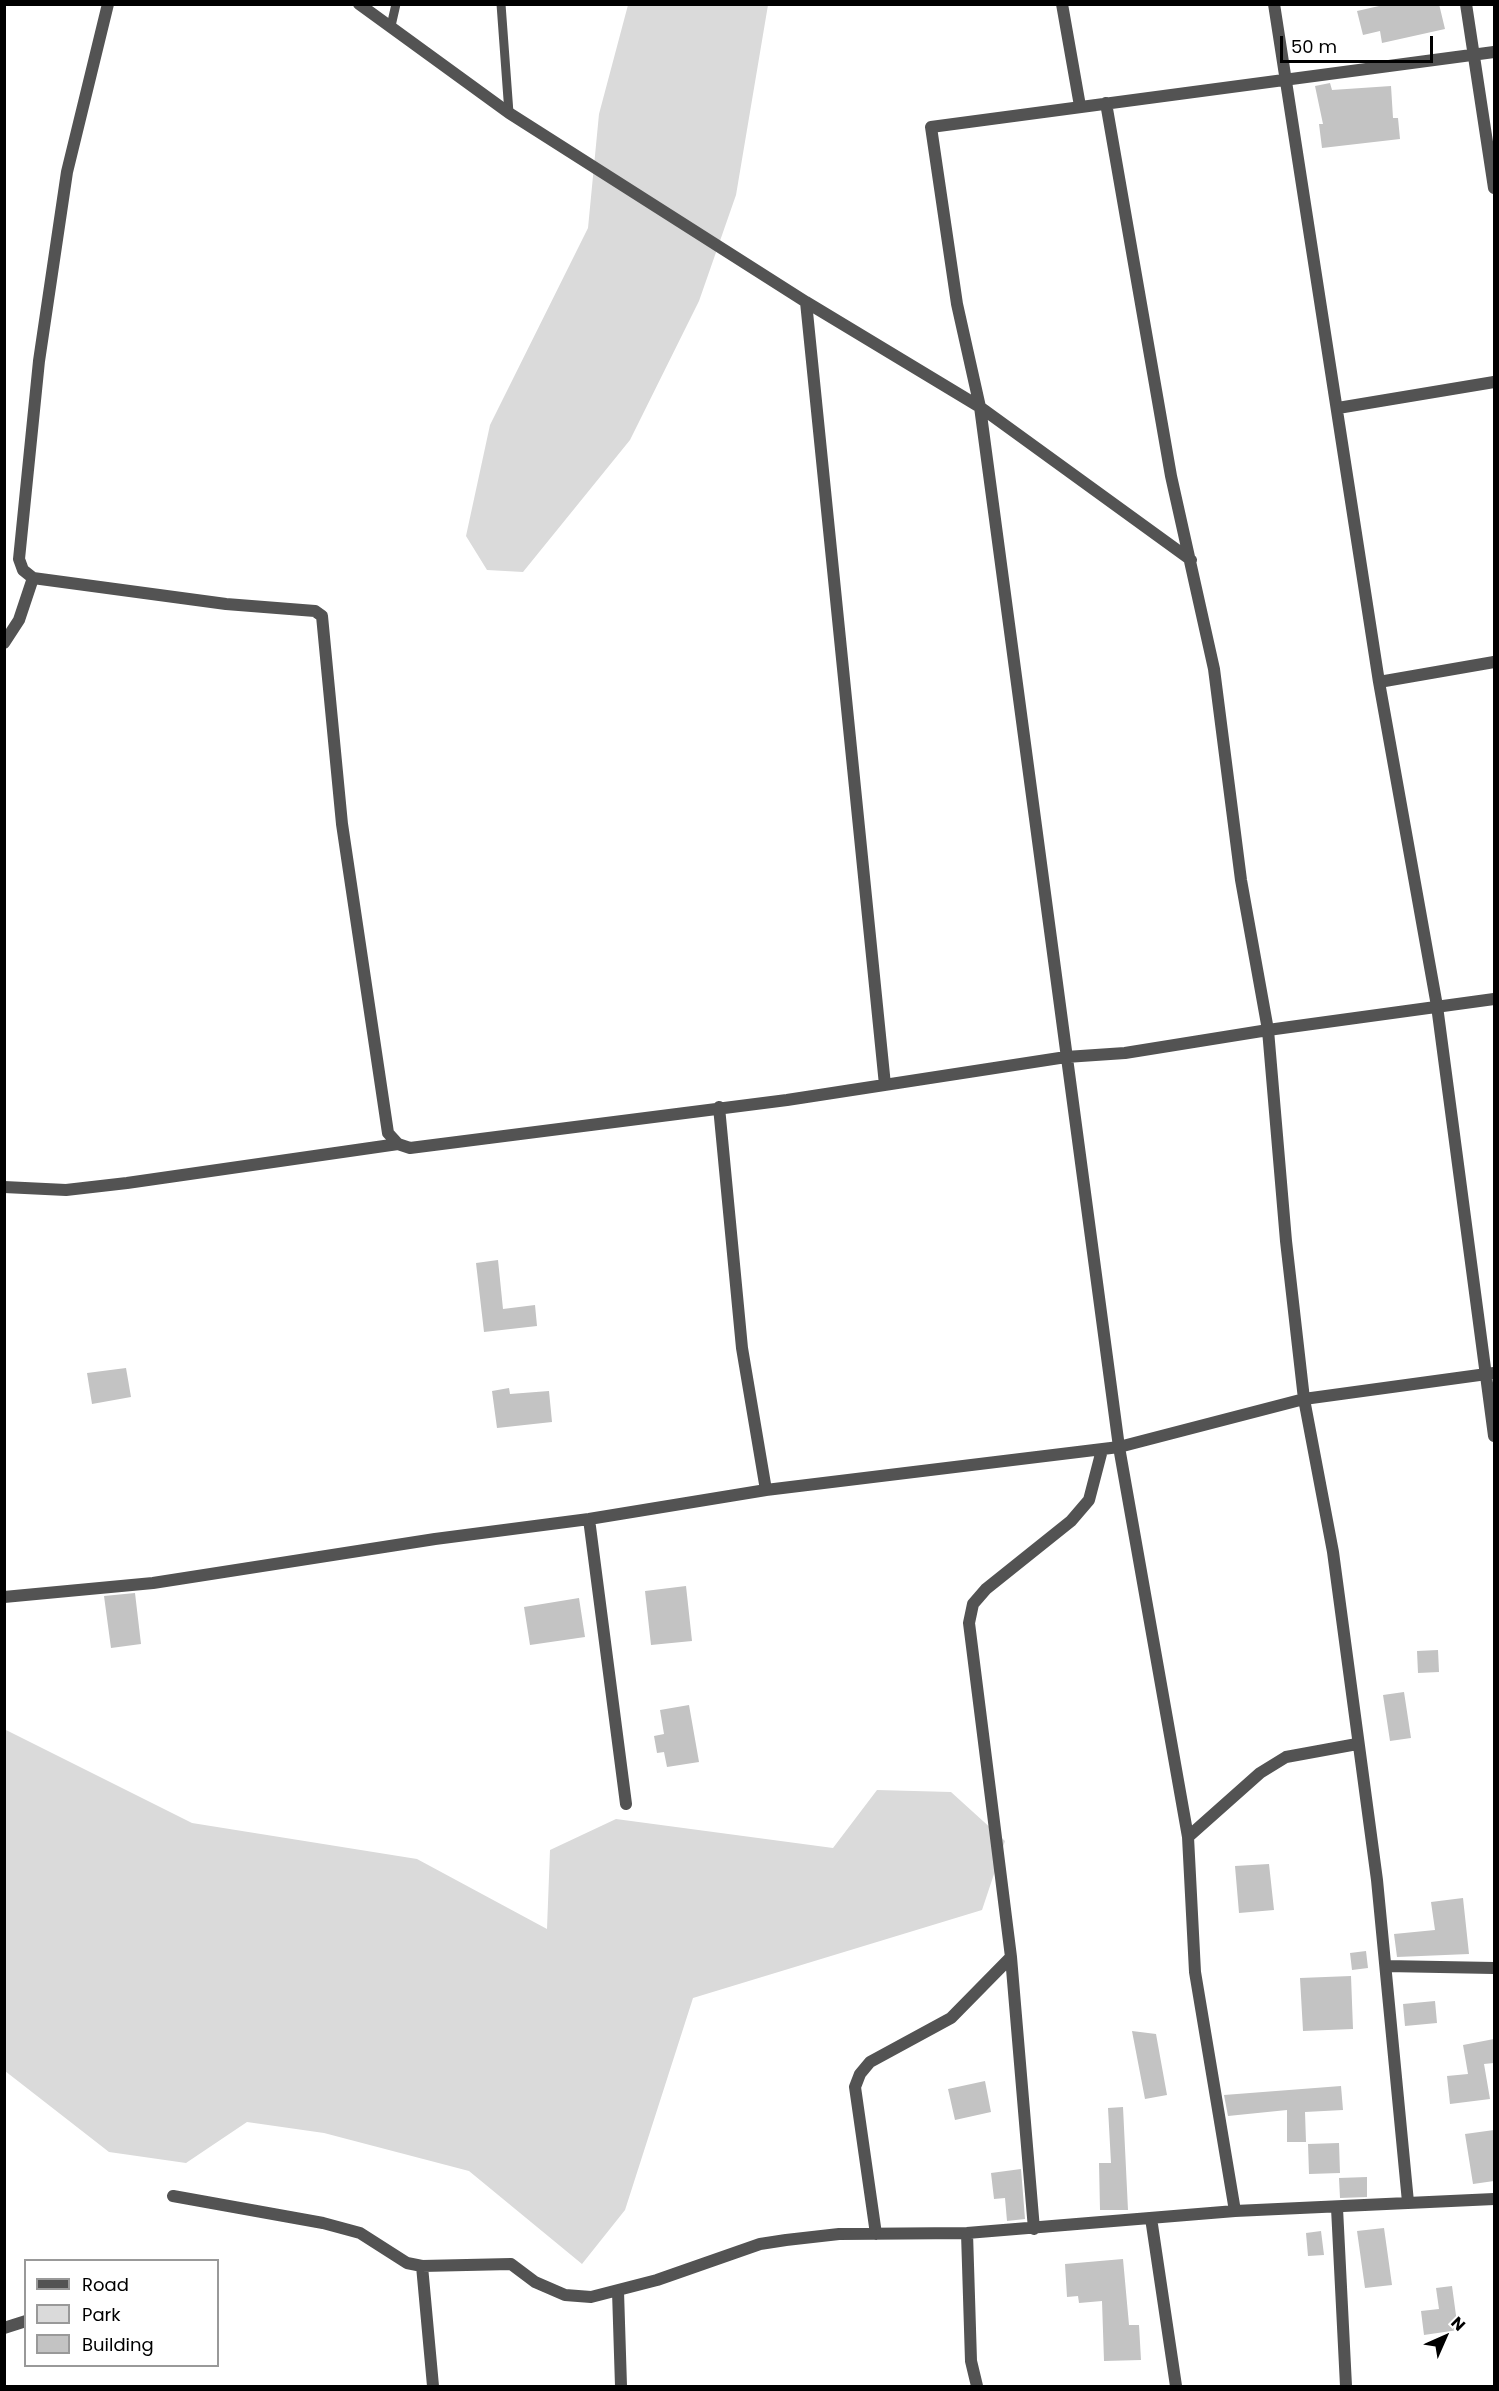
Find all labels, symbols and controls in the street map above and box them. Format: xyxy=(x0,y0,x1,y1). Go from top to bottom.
scale bar xyxy=(1283,24,1436,62)
text: 50 m xyxy=(1291,34,1337,59)
legend xyxy=(24,2259,219,2367)
text: Road xyxy=(82,2272,129,2297)
text: Park xyxy=(82,2302,121,2327)
north arrow xyxy=(1415,2307,1475,2367)
text: N xyxy=(1446,2312,1470,2336)
text: Building xyxy=(82,2332,154,2357)

